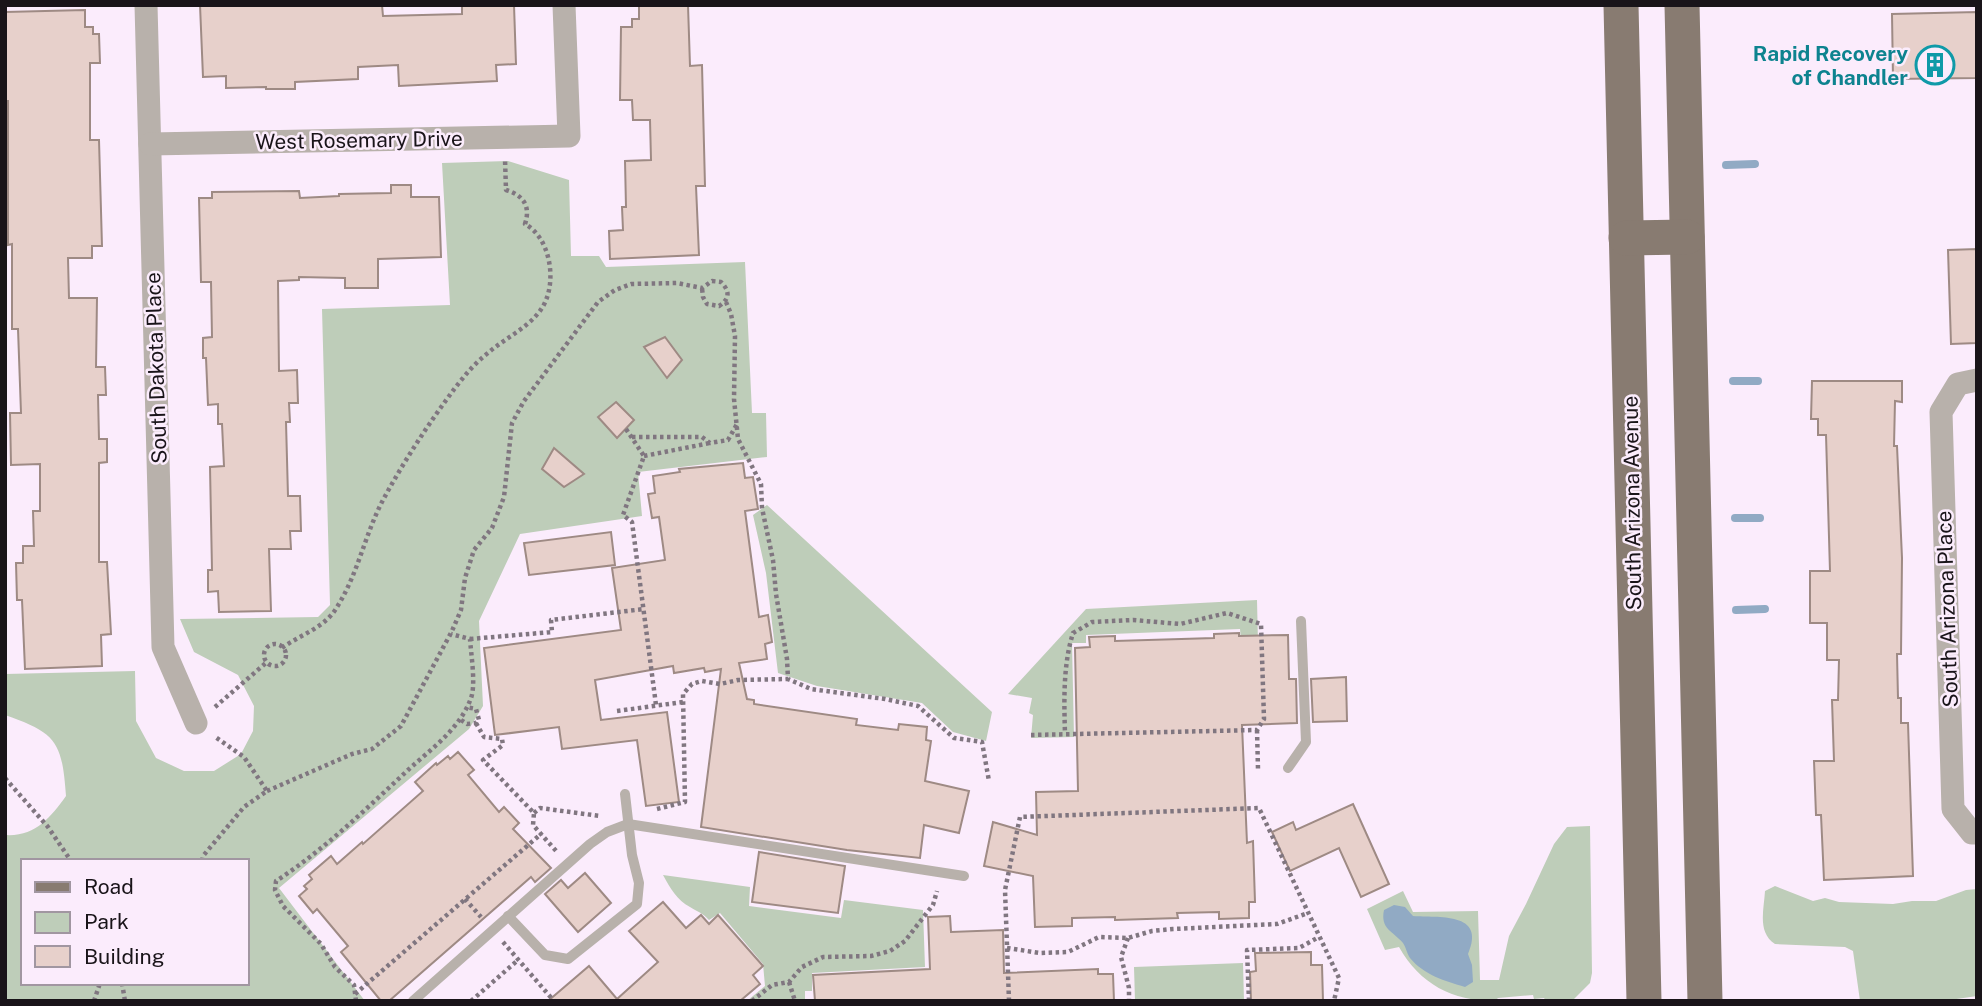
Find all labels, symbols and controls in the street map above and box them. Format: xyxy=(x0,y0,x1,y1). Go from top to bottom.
place label: Rapid Recovery of Chandler xyxy=(1753,41,1908,90)
building icon: Rapid Recovery of Chandler xyxy=(1914,44,1956,86)
street label: West Rosemary Drive xyxy=(255,126,463,154)
street label: South Dakota Place xyxy=(140,272,172,464)
street label: South Arizona Avenue xyxy=(1618,395,1646,611)
street label: South Arizona Place xyxy=(1931,510,1963,708)
legend xyxy=(21,859,248,985)
text: Road xyxy=(84,874,134,899)
text: Park xyxy=(84,909,129,934)
text: Building xyxy=(84,944,165,969)

